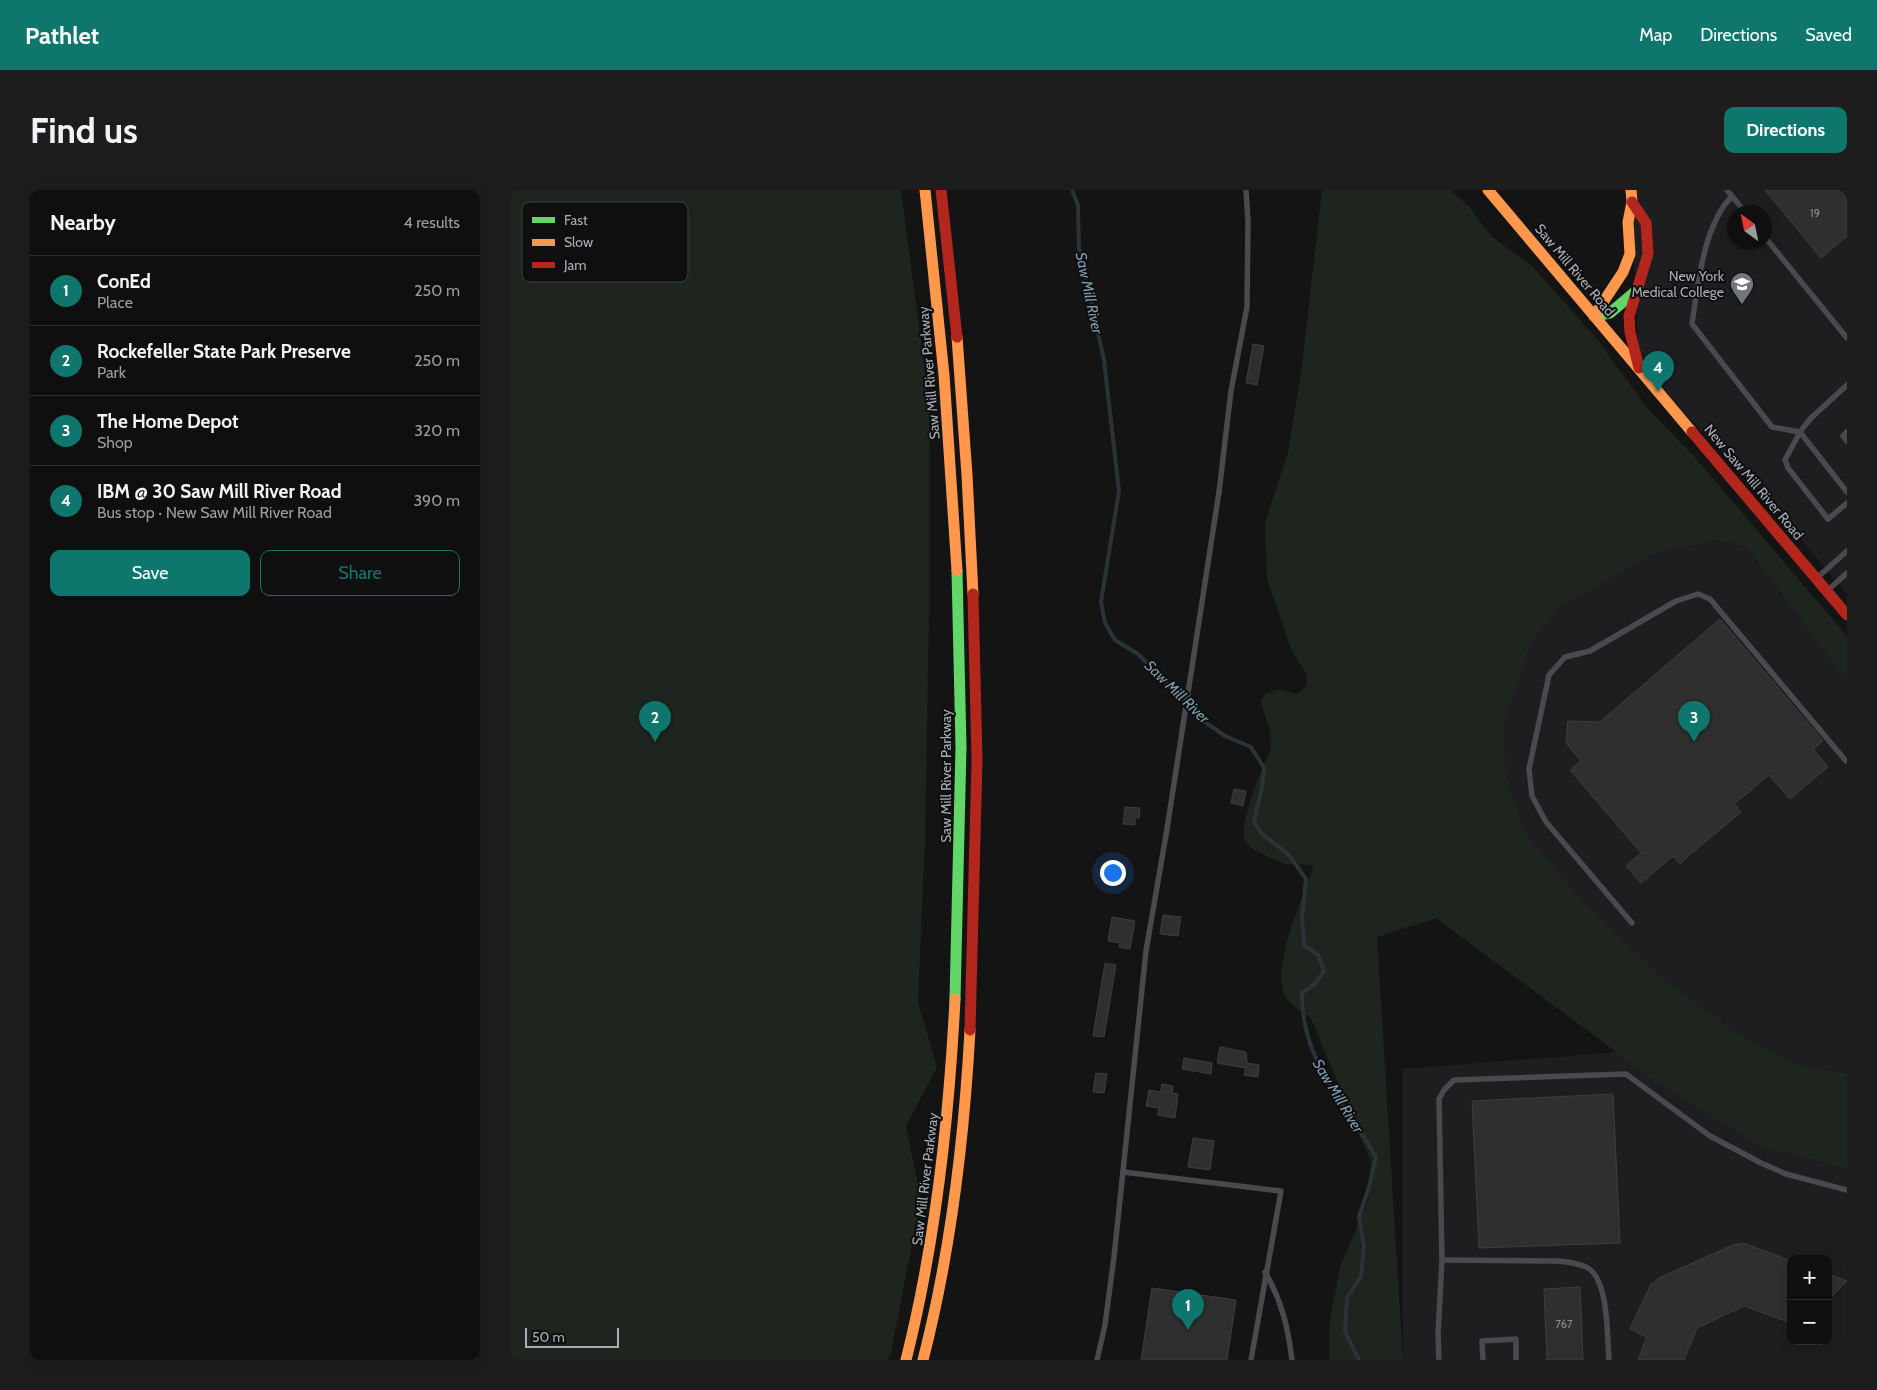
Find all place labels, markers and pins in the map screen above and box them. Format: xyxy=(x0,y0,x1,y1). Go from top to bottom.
place label: New York Medical College xyxy=(1631,267,1725,301)
school or university icon: New York Medical College xyxy=(1729,271,1755,305)
pin: 4 xyxy=(1642,351,1674,392)
pin: 2 xyxy=(639,701,671,742)
pin: 3 xyxy=(1678,701,1710,742)
pin: 1 xyxy=(1172,1289,1204,1330)

